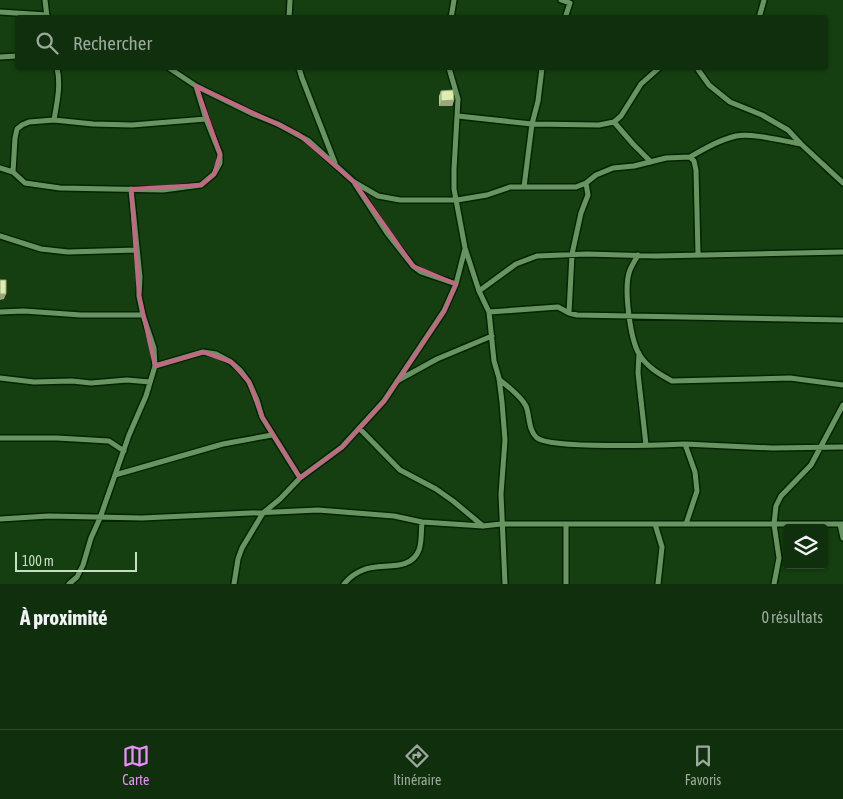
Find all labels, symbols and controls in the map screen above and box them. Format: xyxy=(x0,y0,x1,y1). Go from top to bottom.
search box xyxy=(15,15,828,70)
icon: search xyxy=(33,29,61,57)
text: Rechercher xyxy=(73,32,152,54)
map controls xyxy=(783,524,828,569)
button: layers xyxy=(783,524,828,569)
scale bar xyxy=(15,549,138,572)
text: 100 m xyxy=(22,553,54,569)
text: À proximité xyxy=(20,605,108,629)
text: 0 résultats xyxy=(761,608,823,626)
tab: Carte xyxy=(122,742,150,788)
tab: Itinéraire xyxy=(393,742,441,788)
tab: Favoris xyxy=(685,742,721,788)

